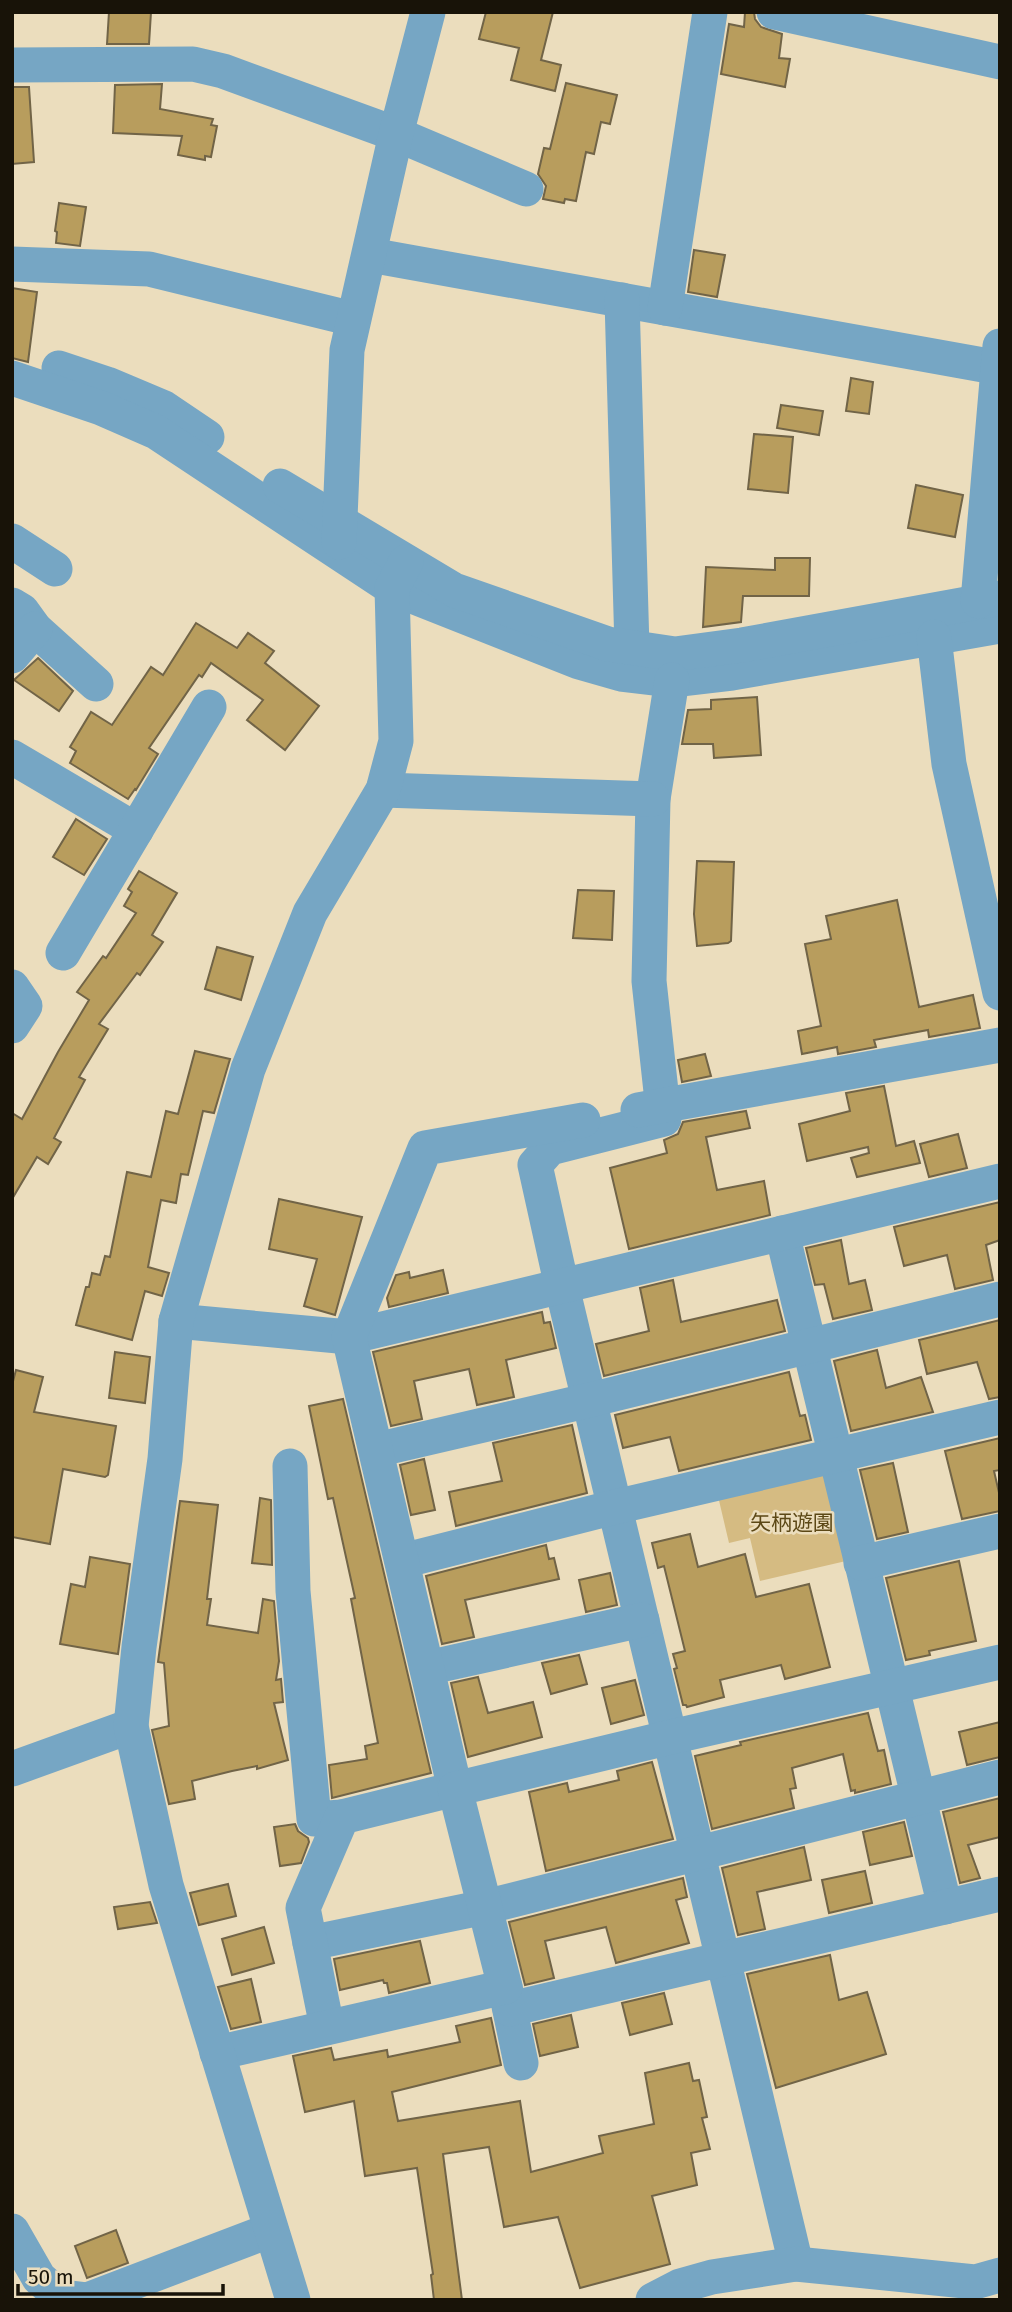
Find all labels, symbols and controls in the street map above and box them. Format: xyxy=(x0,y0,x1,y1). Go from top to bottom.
park label: 矢柄遊園 xyxy=(750,1510,834,1536)
scale bar xyxy=(18,2252,222,2296)
text: 50 m xyxy=(28,2264,74,2290)

